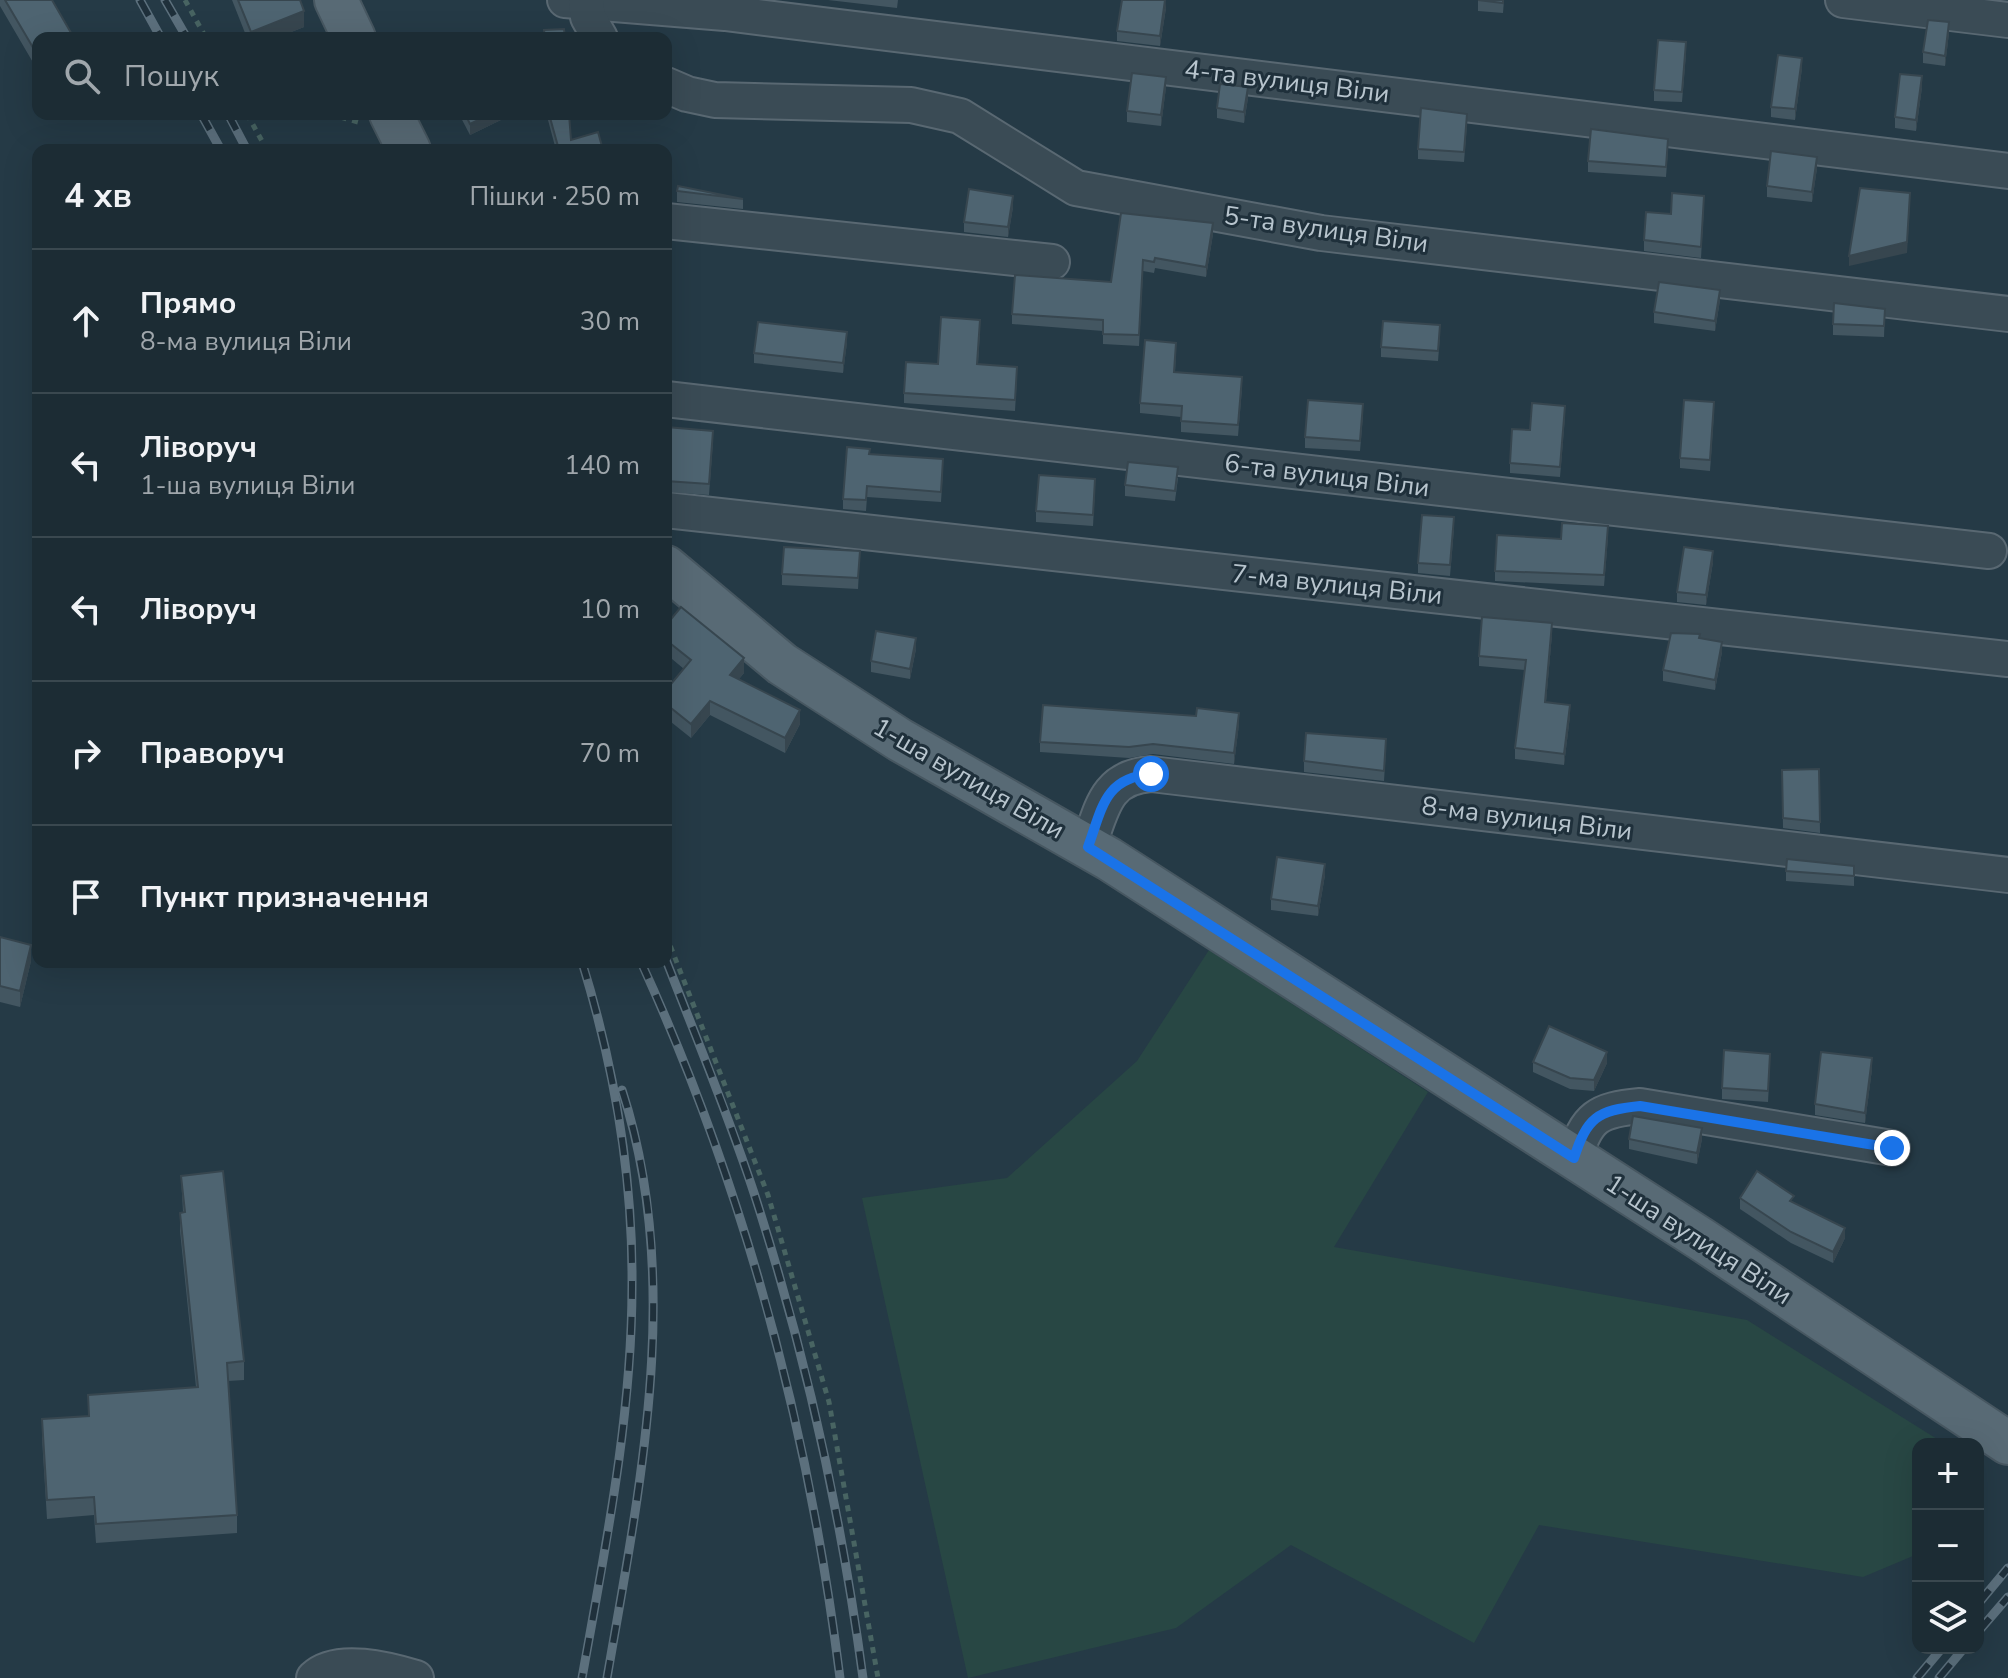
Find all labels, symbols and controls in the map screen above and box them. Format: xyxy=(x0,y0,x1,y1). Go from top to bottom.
search box xyxy=(32,32,672,120)
street label: 4-та вулиця Віли xyxy=(1182,52,1391,111)
icon: search xyxy=(60,54,104,98)
text: Пошук xyxy=(124,56,219,97)
text: 4 хв xyxy=(64,173,132,219)
text: Пішки · 250 m xyxy=(469,179,640,214)
street label: 5-та вулиця Віли xyxy=(1221,198,1430,261)
text: Прямо xyxy=(140,283,237,324)
icon: ahead xyxy=(64,299,108,343)
text: 30 m xyxy=(580,304,640,339)
text: 8-ма вулиця Віли xyxy=(140,324,352,359)
text: Ліворуч xyxy=(140,427,257,468)
icon: left xyxy=(64,443,108,487)
street label: 6-та вулиця Віли xyxy=(1222,446,1431,505)
text: 140 m xyxy=(564,448,640,483)
text: 1-ша вулиця Віли xyxy=(140,468,356,503)
street label: 7-ма вулиця Віли xyxy=(1230,556,1444,613)
icon: left xyxy=(64,587,108,631)
text: Ліворуч xyxy=(140,589,257,630)
text: 10 m xyxy=(580,592,640,627)
street label: 1-ша вулиця Віли xyxy=(867,709,1071,847)
icon: right xyxy=(64,731,108,775)
text: Праворуч xyxy=(140,733,285,774)
text: 70 m xyxy=(580,736,640,771)
route start xyxy=(1133,756,1169,792)
street label: 8-ма вулиця Віли xyxy=(1420,788,1634,849)
icon: arrive xyxy=(64,875,108,919)
text: Пункт призначення xyxy=(140,877,429,918)
route end xyxy=(1874,1130,1910,1166)
street label: 1-ша вулиця Віли xyxy=(1599,1166,1799,1313)
map controls xyxy=(1912,1438,1984,1654)
button: + xyxy=(1912,1438,1984,1510)
button: − xyxy=(1912,1510,1984,1582)
button: layers xyxy=(1912,1582,1984,1654)

